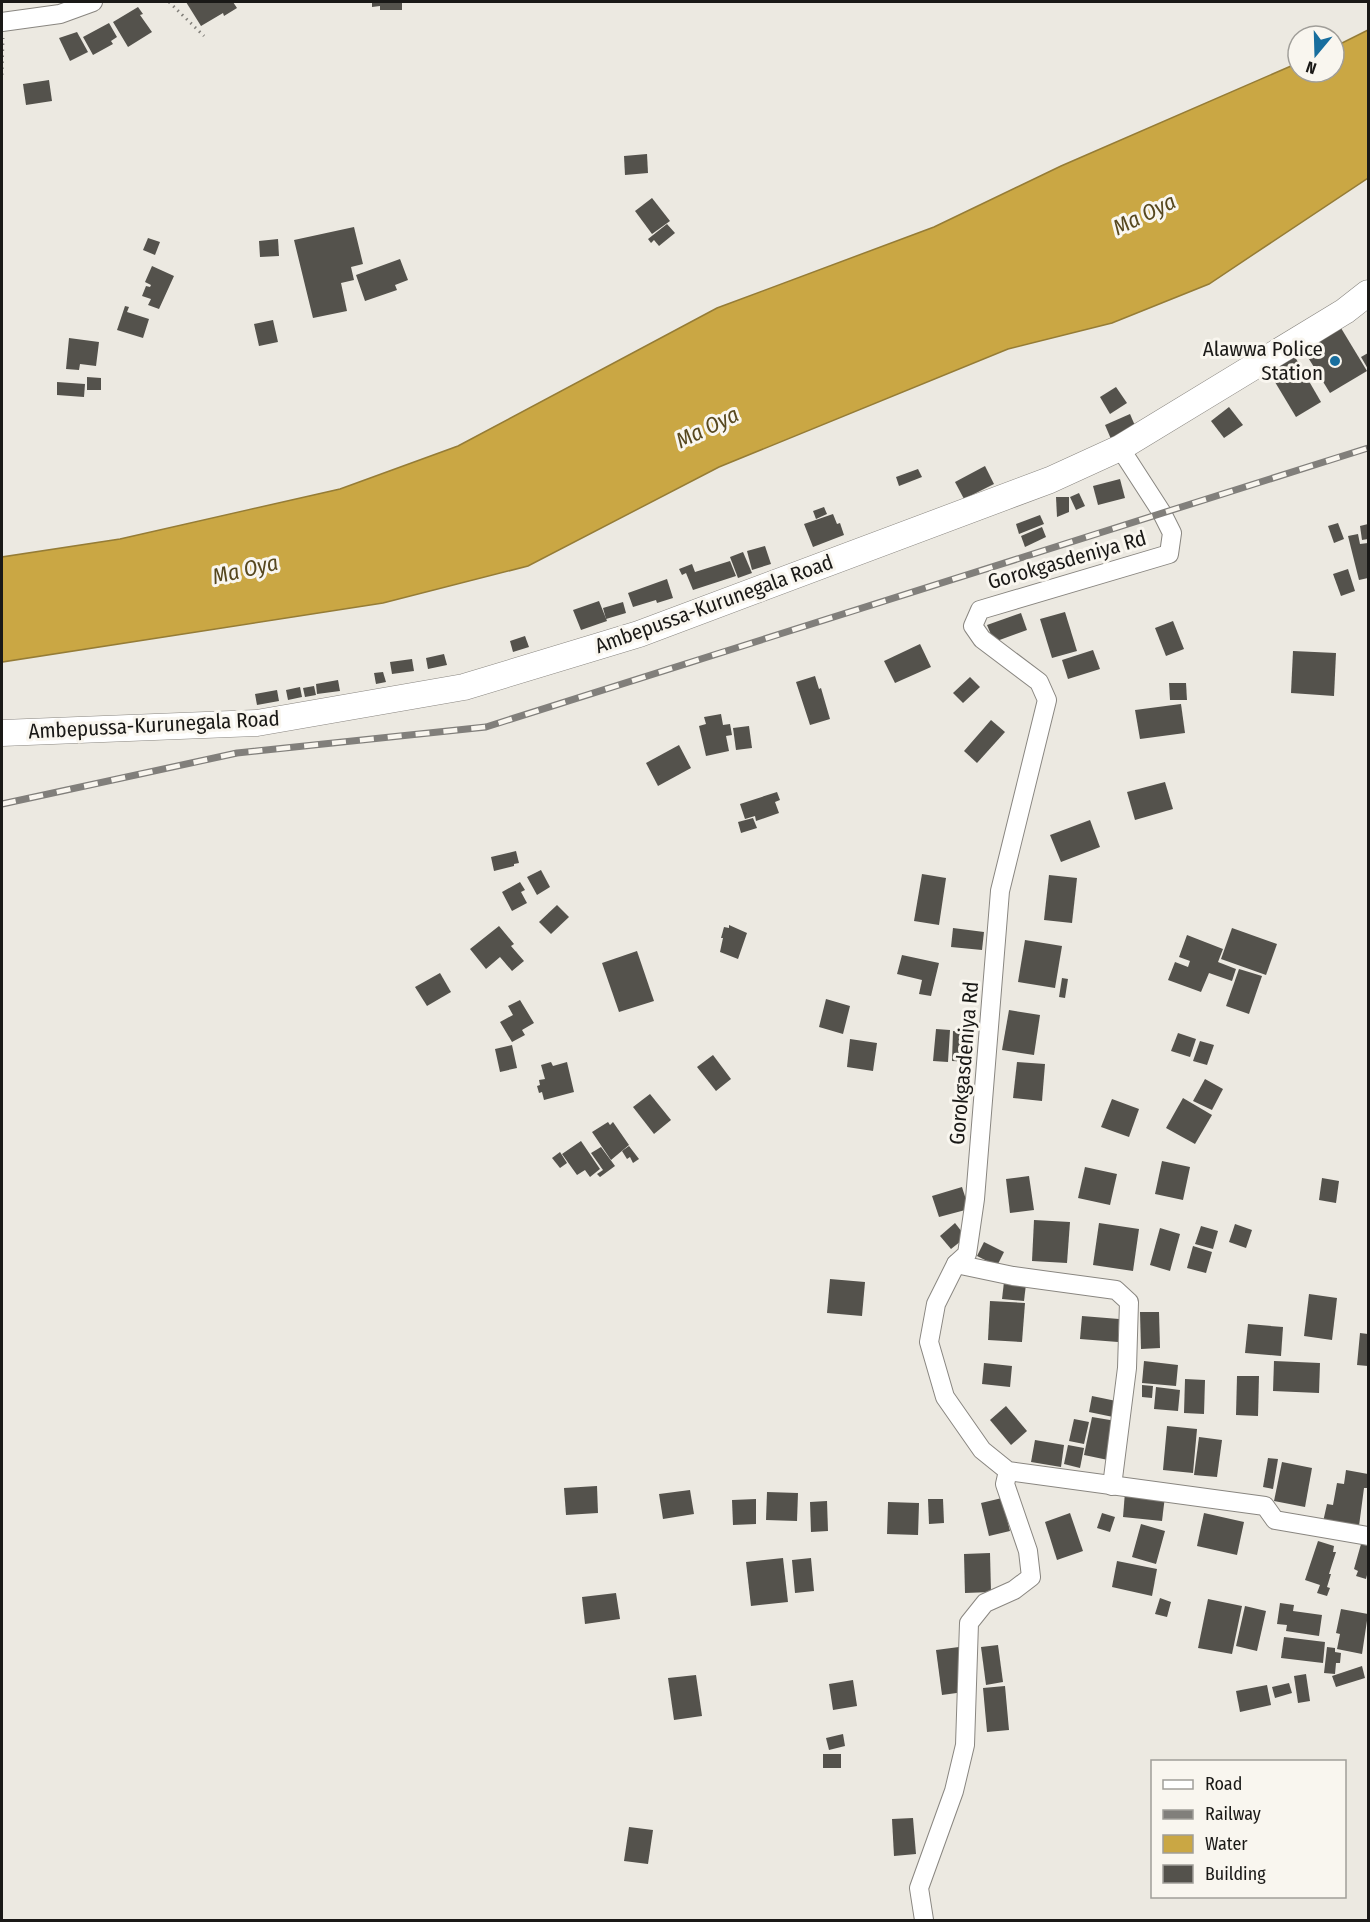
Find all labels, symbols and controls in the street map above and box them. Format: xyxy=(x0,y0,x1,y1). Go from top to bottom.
north arrow xyxy=(1286,24,1346,84)
text: N xyxy=(1304,57,1319,78)
water label: Ma Oya xyxy=(1108,188,1180,241)
place label: Alawwa Police Station xyxy=(1203,336,1323,386)
marker: Alawwa Police Station xyxy=(1328,354,1342,368)
water label: Ma Oya xyxy=(671,401,743,454)
street label: Gorokgasdeniya Rd xyxy=(985,525,1149,595)
water label: Ma Oya xyxy=(210,549,281,590)
street label: Ambepussa-Kurunegala Road xyxy=(591,549,837,659)
street label: Ambepussa-Kurunegala Road xyxy=(28,705,280,745)
street label: Gorokgasdeniya Rd xyxy=(944,980,984,1146)
legend xyxy=(1151,1760,1346,1898)
text: Road xyxy=(1205,1773,1242,1795)
text: Railway xyxy=(1205,1803,1261,1825)
text: Water xyxy=(1205,1833,1248,1855)
text: Building xyxy=(1205,1863,1266,1885)

